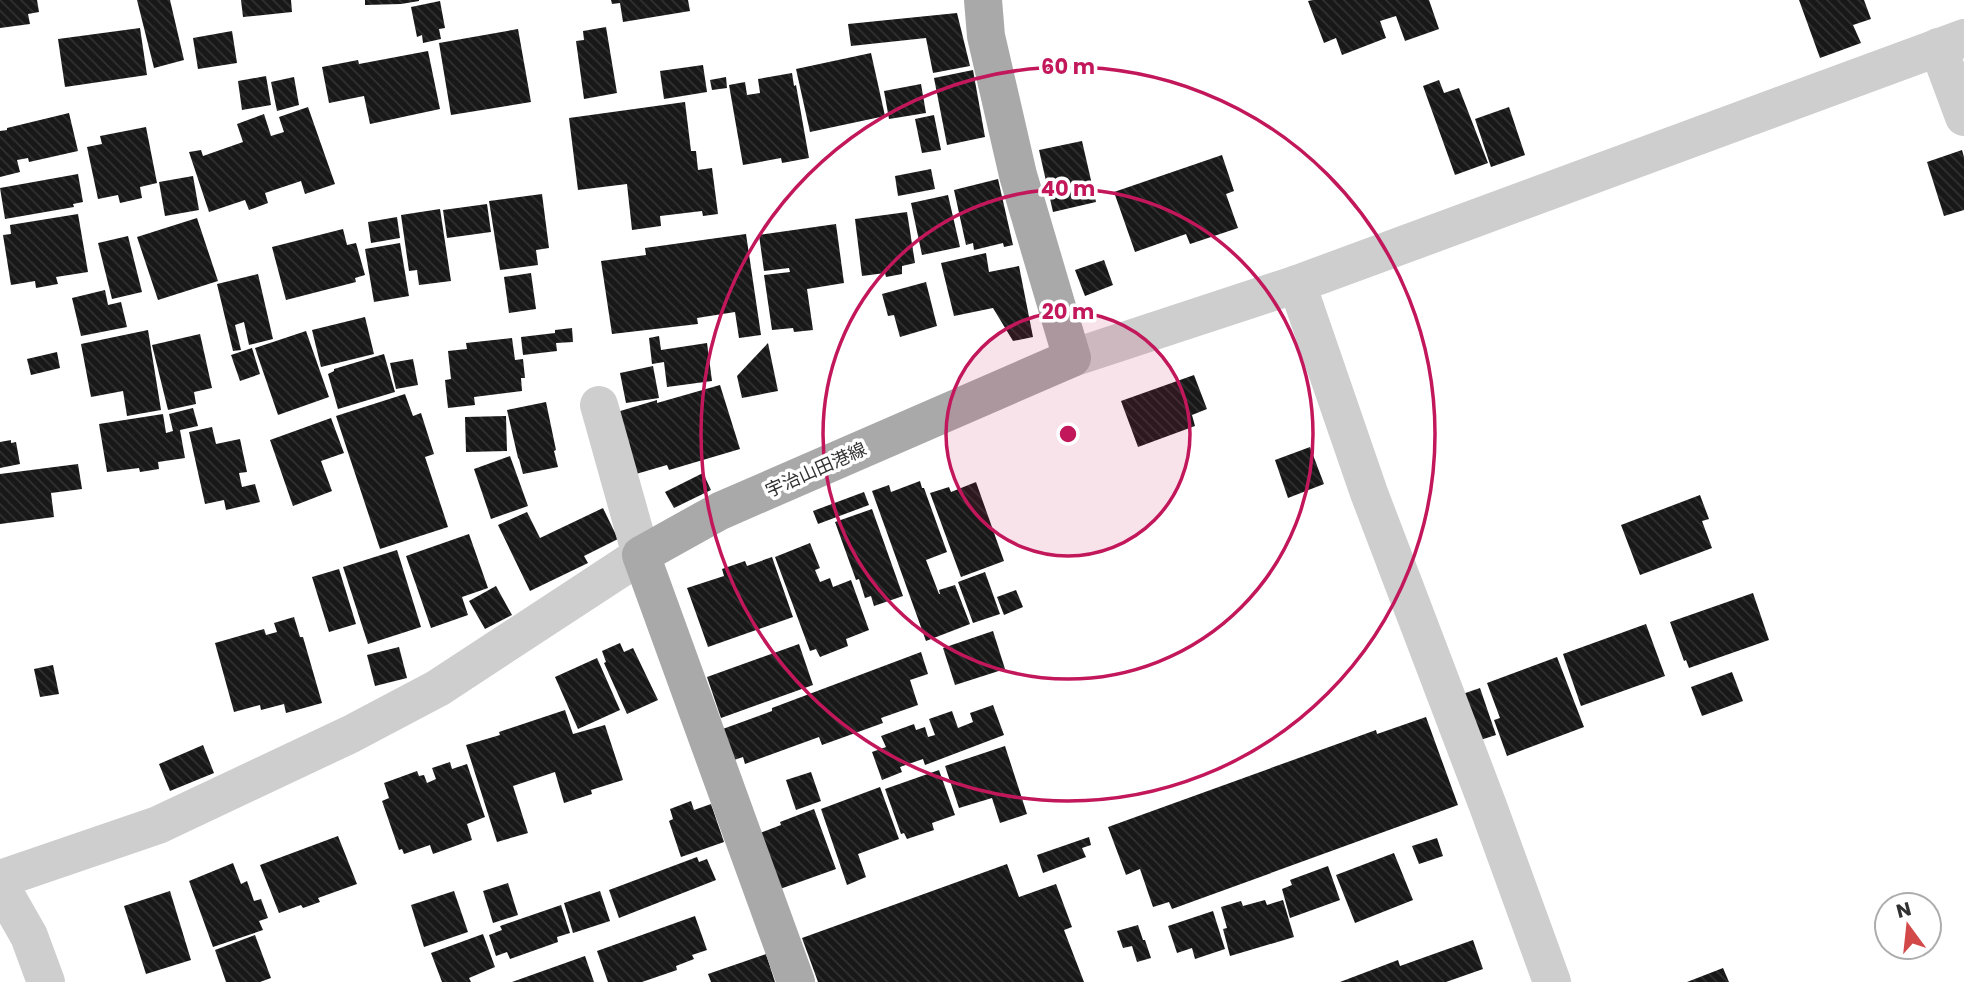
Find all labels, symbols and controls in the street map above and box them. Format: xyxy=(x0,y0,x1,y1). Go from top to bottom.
text: 60 m xyxy=(1041,52,1095,81)
text: 40 m xyxy=(1041,174,1095,203)
text: 20 m xyxy=(1042,297,1094,326)
centre of rings xyxy=(1056,422,1080,446)
street label: 宇治山田港線 xyxy=(761,436,870,503)
north arrow xyxy=(1873,891,1943,961)
text: N xyxy=(1893,895,1914,925)

